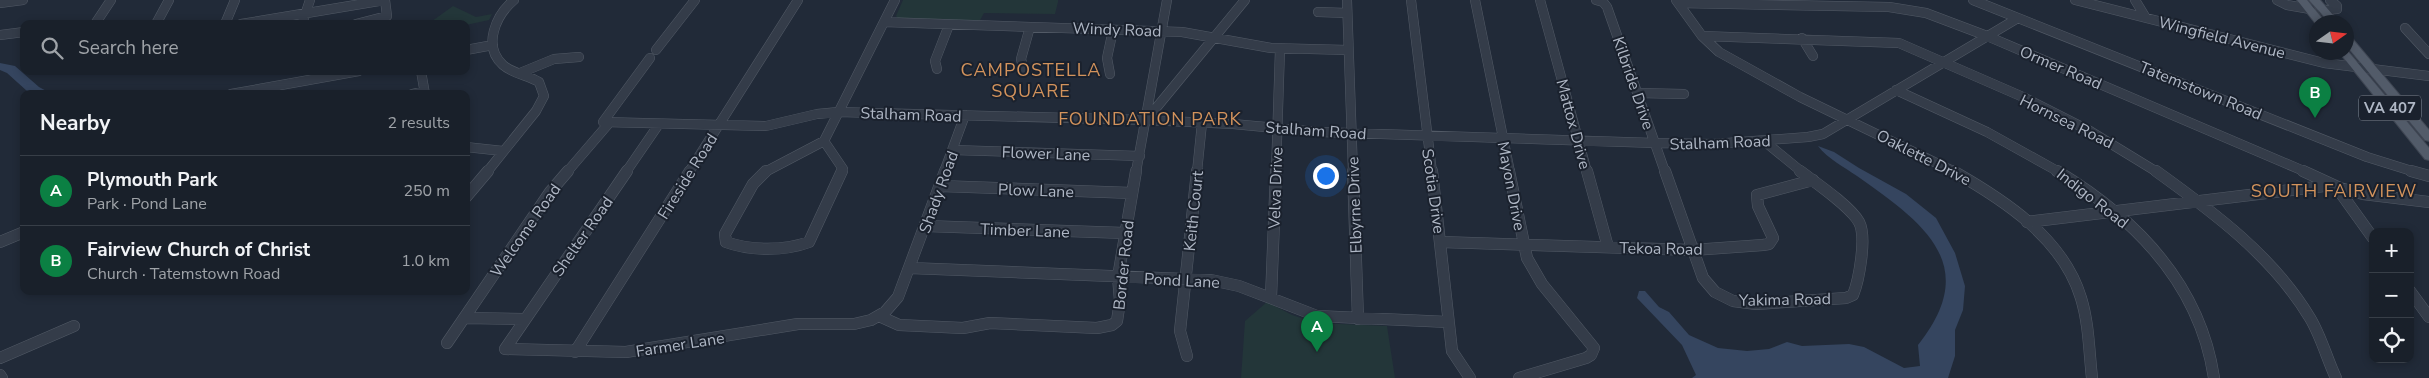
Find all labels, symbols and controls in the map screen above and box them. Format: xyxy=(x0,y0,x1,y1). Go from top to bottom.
street label: Wingfield Avenue xyxy=(2156,12,2287,64)
north arrow xyxy=(2309,15,2354,60)
street label: Windy Road xyxy=(1072,17,1162,43)
search box xyxy=(20,20,470,75)
icon: search xyxy=(38,34,66,62)
street label: Kilbride Drive xyxy=(1607,34,1659,133)
text: Search here xyxy=(78,35,179,61)
street label: Ormer Road xyxy=(2016,41,2105,95)
street label: Tatemstown Road xyxy=(2136,56,2265,126)
district label: CAMPOSTELLA SQUARE xyxy=(961,58,1101,103)
street label: Mattox Drive xyxy=(1550,77,1596,172)
pin: B xyxy=(2299,77,2331,118)
street label: Hornsea Road xyxy=(2016,90,2117,154)
road number: VA 407 xyxy=(2359,96,2421,120)
street label: Stalham Road xyxy=(860,102,962,128)
district label: FOUNDATION PARK xyxy=(1058,107,1242,131)
text: Nearby xyxy=(40,109,110,137)
text: 2 results xyxy=(388,112,450,134)
street label: Stalham Road xyxy=(1265,116,1367,146)
street label: Oaklette Drive xyxy=(1872,125,1975,191)
street label: Fireside Road xyxy=(653,129,723,224)
street label: Stalham Road xyxy=(1669,130,1771,156)
street label: Mayon Drive xyxy=(1492,140,1530,233)
street label: Flower Lane xyxy=(1001,141,1091,167)
street label: Velva Drive xyxy=(1264,147,1288,230)
street label: Scotia Drive xyxy=(1416,147,1450,235)
street label: Shady Road xyxy=(914,148,964,237)
street label: Elbyrne Drive xyxy=(1342,156,1368,254)
your location xyxy=(1313,163,1339,189)
street label: Indigo Road xyxy=(2052,164,2133,234)
text: Plymouth Park xyxy=(87,167,217,193)
street label: Keith Court xyxy=(1179,169,1209,252)
street label: Welcome Road xyxy=(485,179,566,282)
street label: Plow Lane xyxy=(998,179,1074,203)
district label: SOUTH FAIRVIEW xyxy=(2251,179,2417,203)
text: A xyxy=(50,180,62,202)
text: 250 m xyxy=(403,180,450,202)
street label: Shelter Road xyxy=(547,192,619,281)
text: Park · Pond Lane xyxy=(87,193,207,215)
street label: Timber Lane xyxy=(980,218,1070,244)
street label: Border Road xyxy=(1108,219,1140,311)
map controls xyxy=(2369,228,2414,363)
button: + xyxy=(2369,228,2414,273)
text: Fairview Church of Christ xyxy=(87,237,310,263)
street label: Tekoa Road xyxy=(1619,237,1703,261)
text: B xyxy=(50,250,62,272)
text: 1.0 km xyxy=(401,250,450,272)
text: Church · Tatemstown Road xyxy=(87,263,280,285)
street label: Pond Lane xyxy=(1143,268,1220,294)
button: − xyxy=(2369,273,2414,318)
street label: Yakima Road xyxy=(1738,288,1831,312)
pin: A xyxy=(1301,311,1333,352)
button: locate xyxy=(2369,318,2414,363)
street label: Farmer Lane xyxy=(634,327,726,363)

